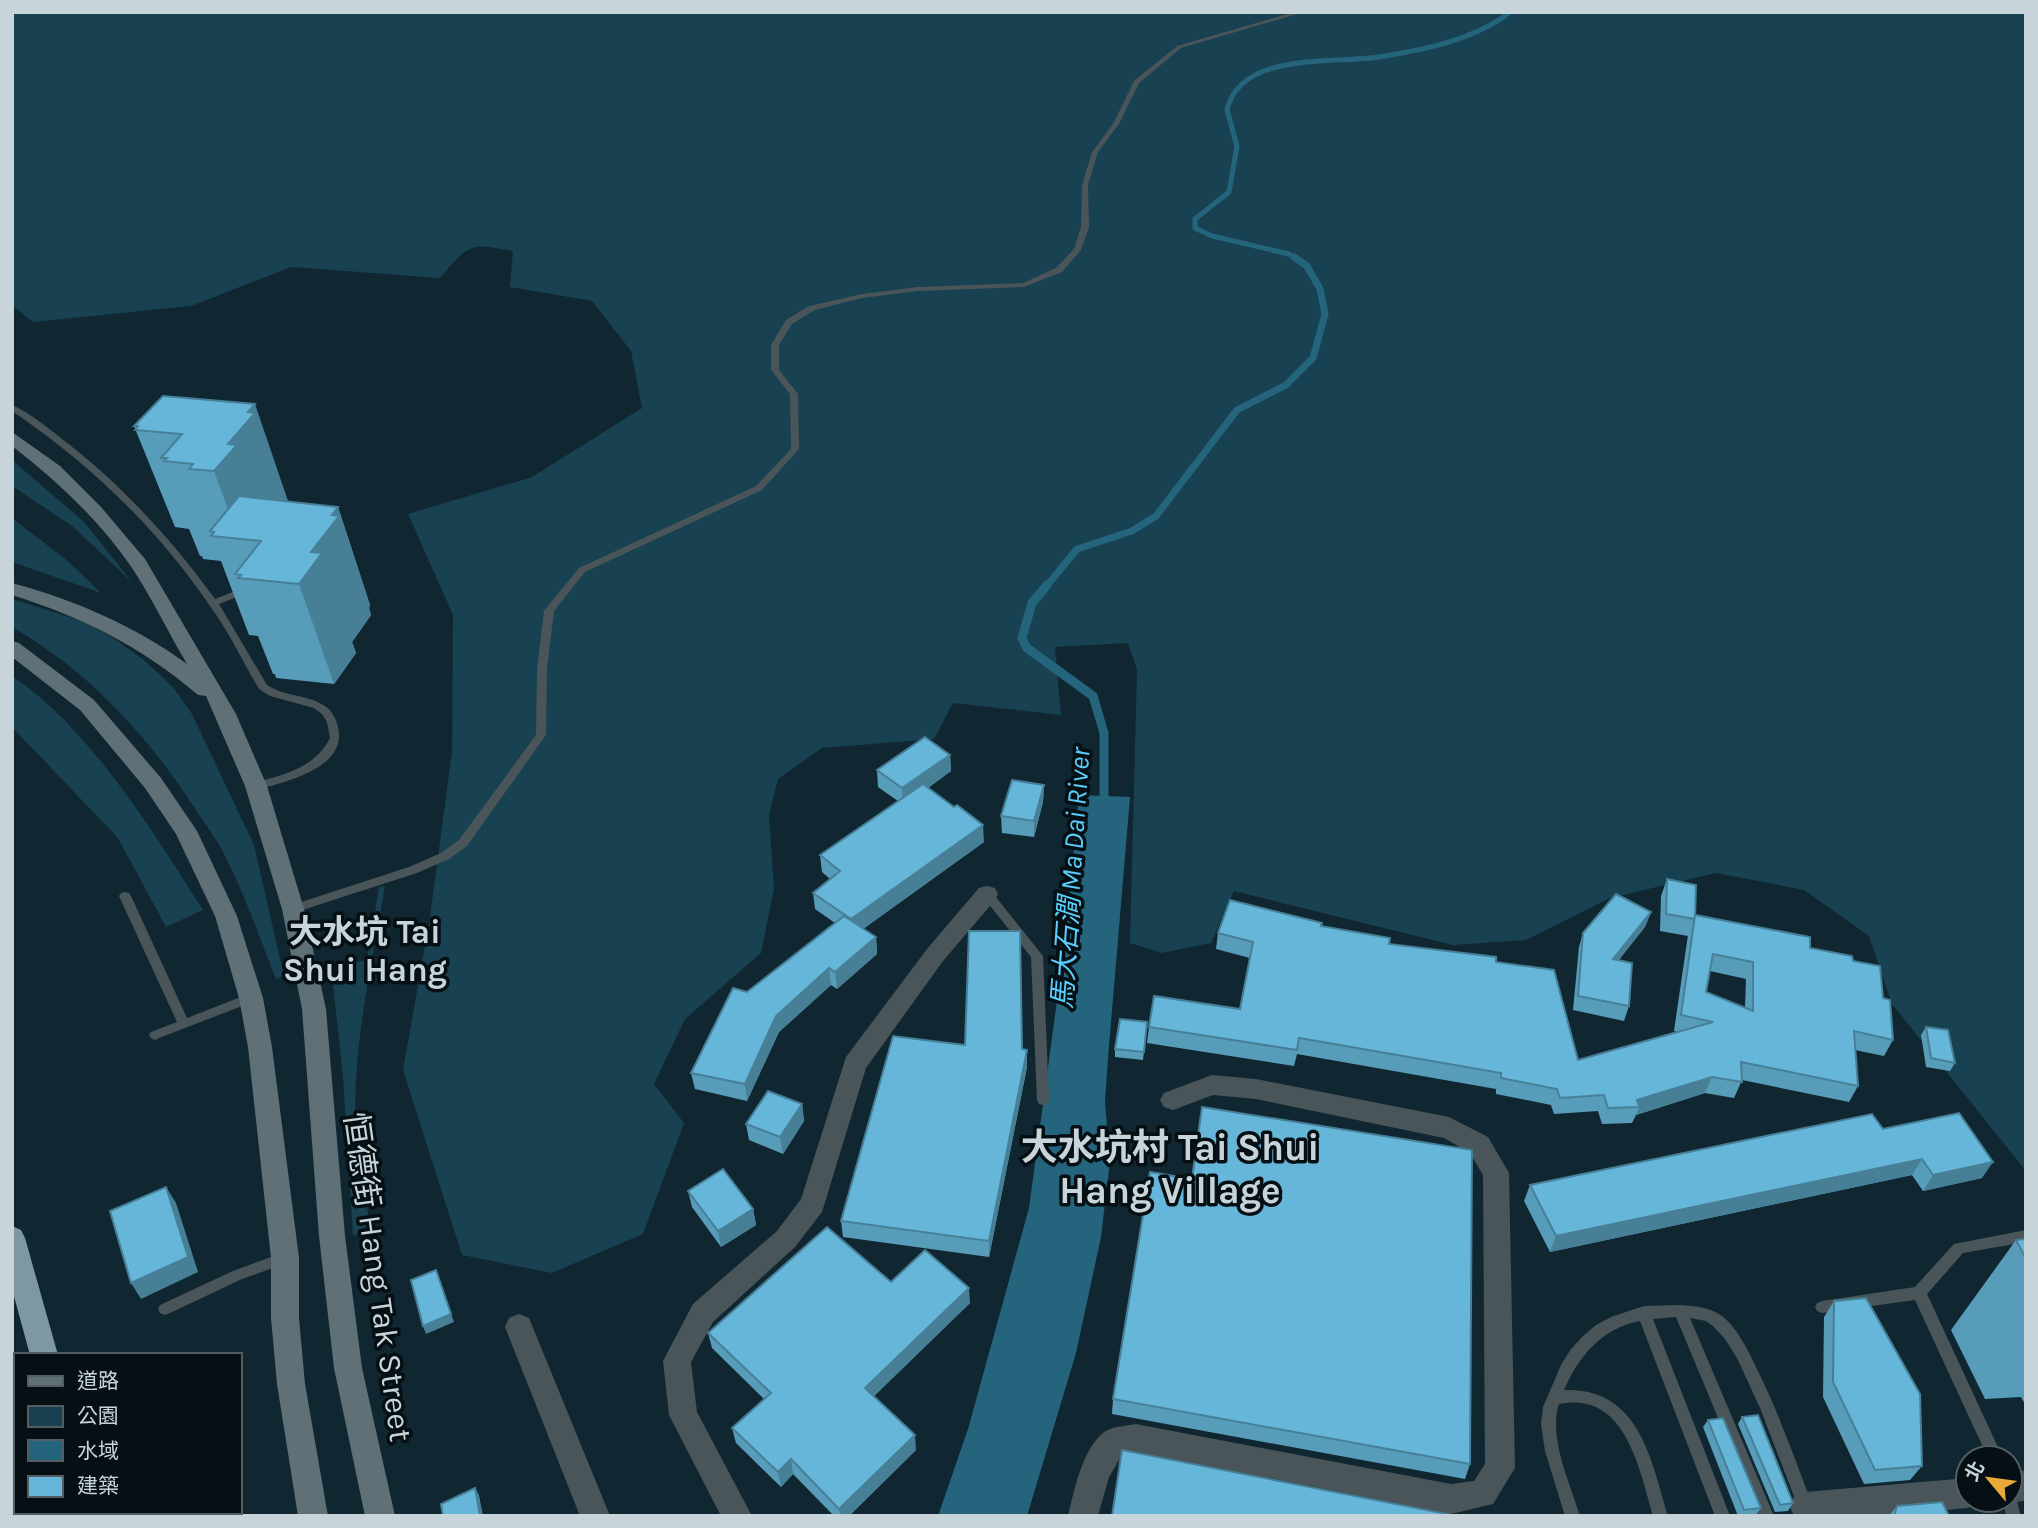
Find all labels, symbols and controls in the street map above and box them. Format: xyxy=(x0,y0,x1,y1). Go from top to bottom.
water label: 馬大石澗 Ma Dai River xyxy=(1045,745,1097,1010)
district label: 大水坑 Tai Shui Hang xyxy=(283,913,447,989)
street label: 恒德街 Hang Tak Street xyxy=(337,1110,419,1444)
district label: 大水坑村 Tai Shui Hang Village xyxy=(1021,1126,1319,1213)
legend xyxy=(14,1353,242,1514)
text: 道路 xyxy=(77,1369,119,1393)
text: 公園 xyxy=(77,1404,119,1428)
text: 水域 xyxy=(77,1439,119,1463)
north arrow xyxy=(1954,1444,2024,1514)
text: 北 xyxy=(1961,1458,1989,1485)
text: 建築 xyxy=(77,1474,119,1498)

